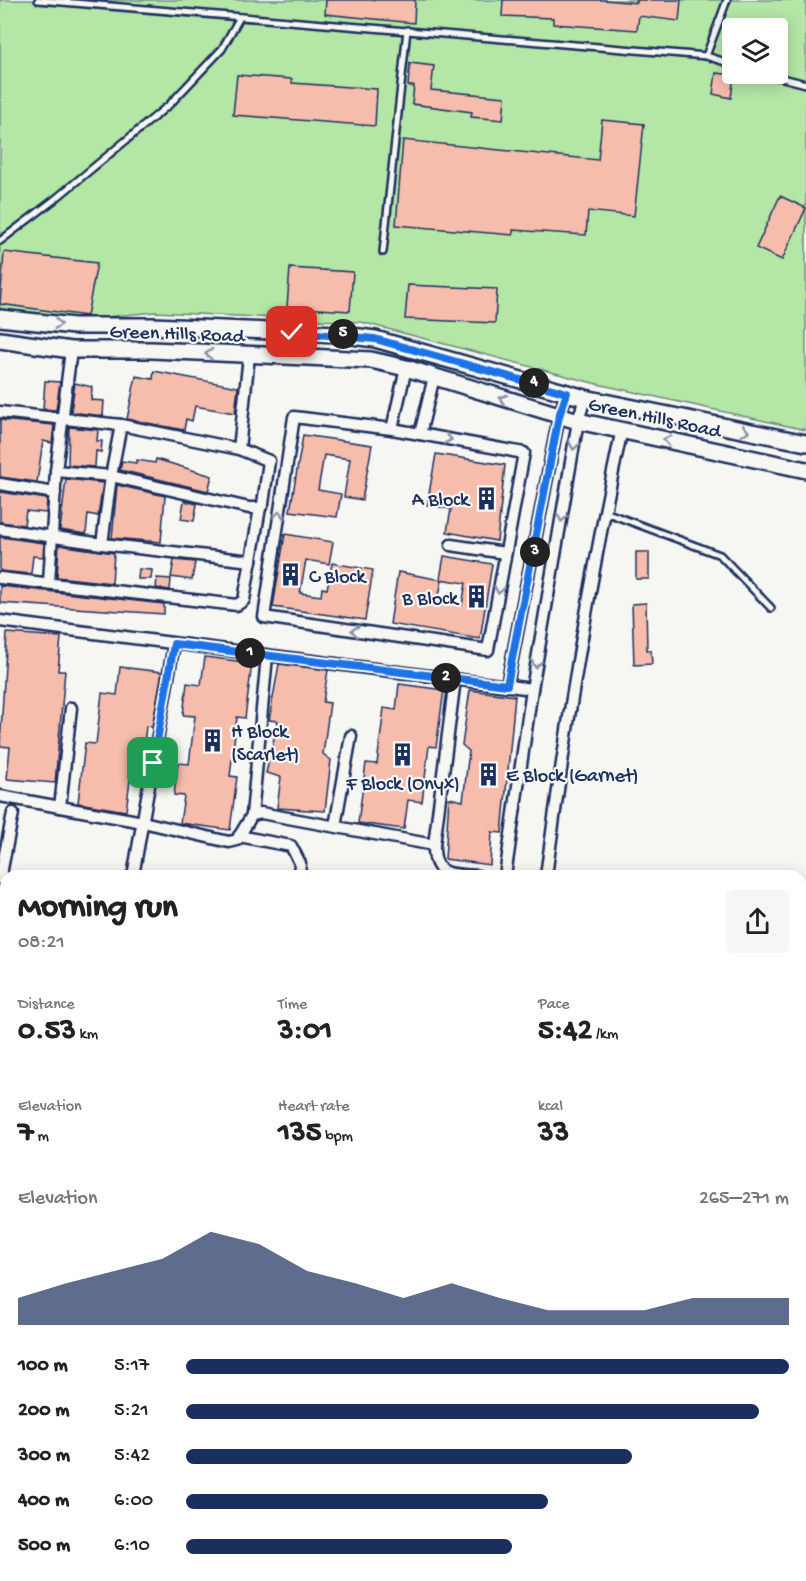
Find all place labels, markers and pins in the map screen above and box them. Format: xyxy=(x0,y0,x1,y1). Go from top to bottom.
pin xyxy=(266,306,317,357)
pin: 5 xyxy=(328,319,358,349)
pin: 4 xyxy=(519,368,549,398)
building icon: A Block xyxy=(474,485,500,511)
place label: A Block xyxy=(412,490,471,513)
pin: 3 xyxy=(520,537,550,567)
building icon: C Block xyxy=(278,562,304,588)
place label: C Block xyxy=(309,567,367,590)
building icon: B Block xyxy=(463,584,489,610)
place label: B Block xyxy=(401,589,460,612)
pin: 1 xyxy=(235,638,265,668)
pin: 2 xyxy=(431,663,461,693)
place label: H Block (Scarlet) xyxy=(231,722,299,768)
building icon: H Block (Scarlet) xyxy=(200,728,226,754)
pin xyxy=(127,737,178,788)
building icon: F Block (Onyx) xyxy=(390,742,416,768)
building icon: E Block (Garnet) xyxy=(475,761,501,787)
place label: E Block (Garnet) xyxy=(506,766,639,789)
place label: F Block (Onyx) xyxy=(345,774,460,797)

